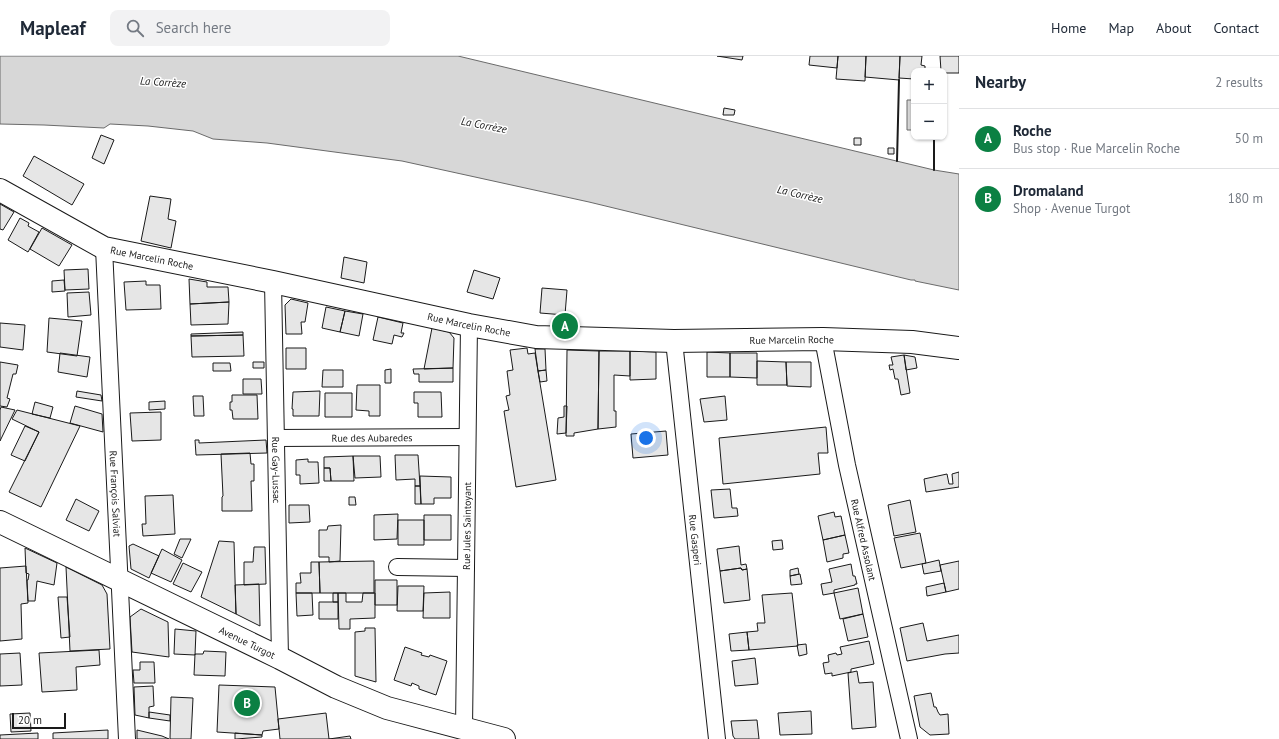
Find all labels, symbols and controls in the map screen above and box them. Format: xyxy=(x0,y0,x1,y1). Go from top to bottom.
search box xyxy=(110,10,390,46)
text: Mapleaf xyxy=(20,16,86,40)
icon: search xyxy=(124,17,146,39)
text: Search here xyxy=(156,18,231,37)
text: Home xyxy=(1051,19,1086,37)
text: Map xyxy=(1108,19,1134,37)
text: About xyxy=(1156,19,1192,37)
text: Contact xyxy=(1214,19,1259,37)
map controls xyxy=(911,68,947,140)
button: + xyxy=(911,68,947,104)
text: Nearby xyxy=(975,71,1026,93)
water label: La Corrèze xyxy=(139,73,187,91)
text: 2 results xyxy=(1215,74,1263,91)
button: − xyxy=(911,104,947,140)
water label: La Corrèze xyxy=(460,114,508,136)
text: Roche xyxy=(1013,121,1052,140)
text: A xyxy=(984,130,992,147)
text: 50 m xyxy=(1235,130,1263,147)
text: Bus stop · Rue Marcelin Roche xyxy=(1013,140,1180,157)
text: Dromaland xyxy=(1013,181,1084,200)
water label: La Corrèze xyxy=(776,182,824,206)
text: B xyxy=(984,190,992,207)
text: 180 m xyxy=(1228,190,1263,207)
text: Shop · Avenue Turgot xyxy=(1013,200,1130,217)
street label: Rue Marcelin Roche xyxy=(109,243,195,272)
street label: Rue Marcelin Roche xyxy=(426,310,512,339)
pin: A xyxy=(552,311,578,341)
street label: Rue Marcelin Roche xyxy=(749,332,834,346)
your location xyxy=(636,428,656,448)
street label: Rue des Aubaredes xyxy=(332,431,412,444)
street label: Rue Gay-Lussac xyxy=(269,437,284,504)
street label: Rue François Salviat xyxy=(107,450,124,538)
street label: Rue Jules Saintoyant xyxy=(459,481,474,570)
street label: Rue Alfred Assolant xyxy=(848,498,880,583)
street label: Rue Gasperi xyxy=(686,514,705,566)
street label: Avenue Turgot xyxy=(217,623,278,662)
pin: B xyxy=(234,688,260,718)
scale bar xyxy=(12,711,66,730)
text: 20 m xyxy=(18,713,42,727)

